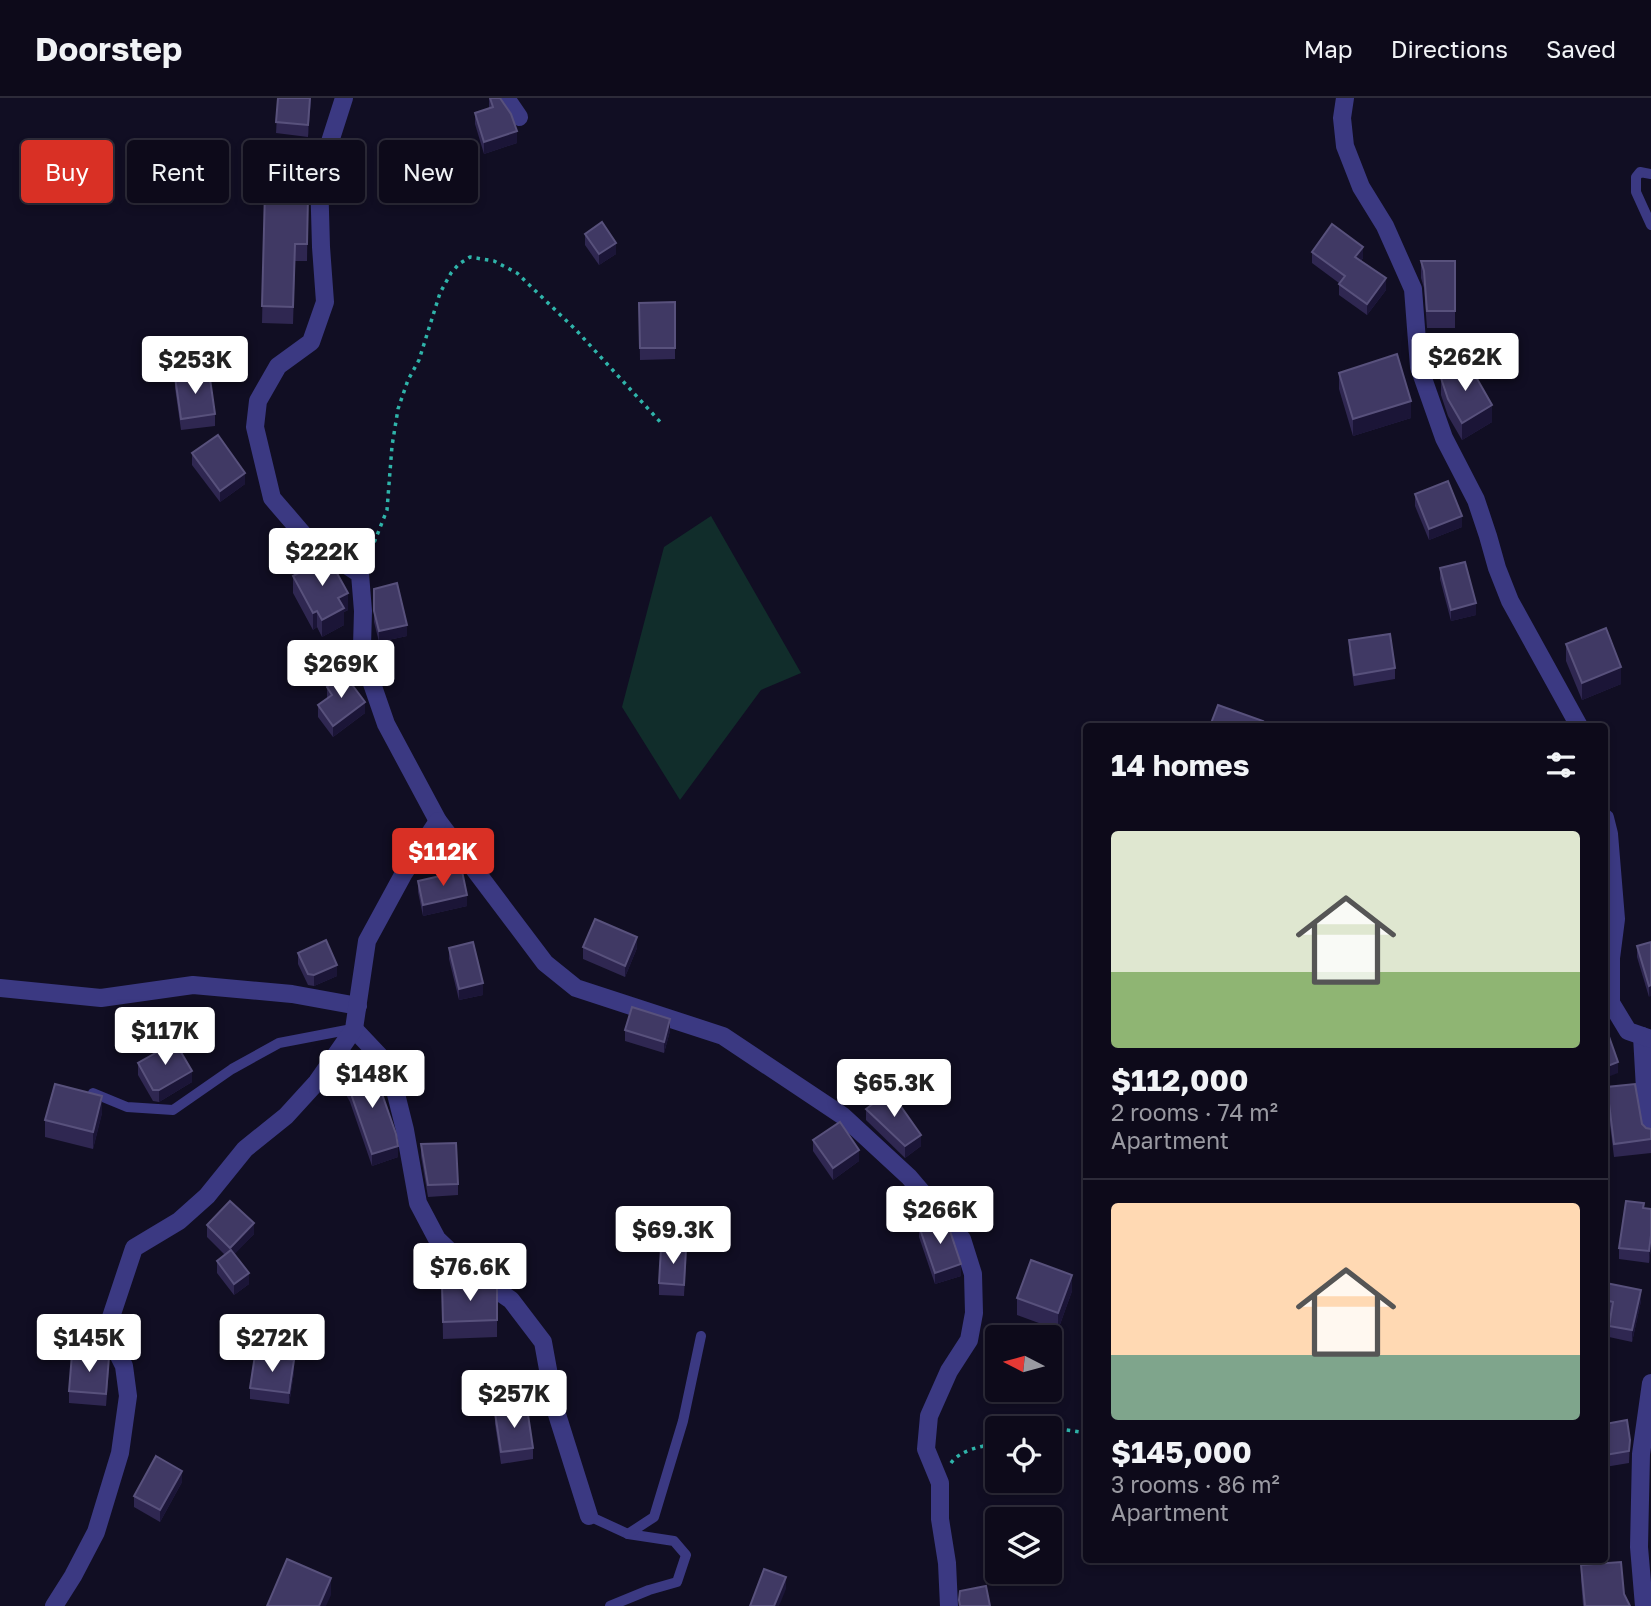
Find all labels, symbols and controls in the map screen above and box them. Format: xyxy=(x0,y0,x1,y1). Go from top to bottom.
text: Doorstep xyxy=(35,29,182,68)
text: Map xyxy=(1304,34,1353,63)
text: Directions xyxy=(1391,34,1508,63)
text: Saved xyxy=(1546,34,1616,63)
chip: Buy xyxy=(21,140,113,203)
chip: Rent xyxy=(127,140,229,203)
chip: Filters xyxy=(243,140,365,203)
chip: New xyxy=(379,140,478,203)
pin: $262K xyxy=(1416,334,1514,393)
pin: $253K xyxy=(146,336,244,396)
text: $262K xyxy=(1428,342,1502,370)
text: $253K xyxy=(158,345,232,373)
pin: $222K xyxy=(273,528,371,588)
text: $222K xyxy=(285,537,359,565)
pin: $269K xyxy=(292,640,390,700)
text: $269K xyxy=(303,649,379,677)
icon: filters xyxy=(1542,746,1580,784)
text: 14 homes xyxy=(1111,747,1250,783)
pin: $112K xyxy=(394,828,492,888)
text: $112K xyxy=(408,837,478,865)
icon: home xyxy=(1283,877,1409,1003)
pin: $117K xyxy=(116,1007,214,1067)
text: $117K xyxy=(131,1016,199,1044)
pin: $148K xyxy=(323,1051,421,1110)
text: $148K xyxy=(335,1059,409,1087)
pin: $65.3K xyxy=(837,1060,951,1119)
text: $112,000 xyxy=(1111,1062,1248,1098)
text: $65.3K xyxy=(853,1068,935,1096)
text: 2 rooms · 74 m² xyxy=(1111,1098,1278,1126)
text: Apartment xyxy=(1111,1126,1229,1154)
pin: $266K xyxy=(891,1186,989,1246)
text: $266K xyxy=(902,1195,978,1223)
pin: $69.3K xyxy=(616,1206,730,1266)
text: $69.3K xyxy=(632,1215,714,1243)
pin: $76.6K xyxy=(413,1244,527,1303)
icon: home xyxy=(1283,1249,1409,1375)
text: $76.6K xyxy=(429,1252,511,1280)
pin: $145K xyxy=(40,1314,138,1374)
pin: $272K xyxy=(223,1314,321,1374)
text: $145K xyxy=(53,1323,125,1351)
text: $272K xyxy=(236,1323,308,1351)
north arrow xyxy=(985,1325,1062,1402)
map controls xyxy=(985,1325,1062,1584)
pin: $257K xyxy=(465,1370,563,1430)
text: $257K xyxy=(478,1379,550,1407)
button: locate xyxy=(985,1416,1062,1493)
text: $145,000 xyxy=(1111,1434,1252,1470)
text: 3 rooms · 86 m² xyxy=(1111,1470,1280,1498)
text: Apartment xyxy=(1111,1498,1229,1526)
button: layers xyxy=(985,1507,1062,1584)

